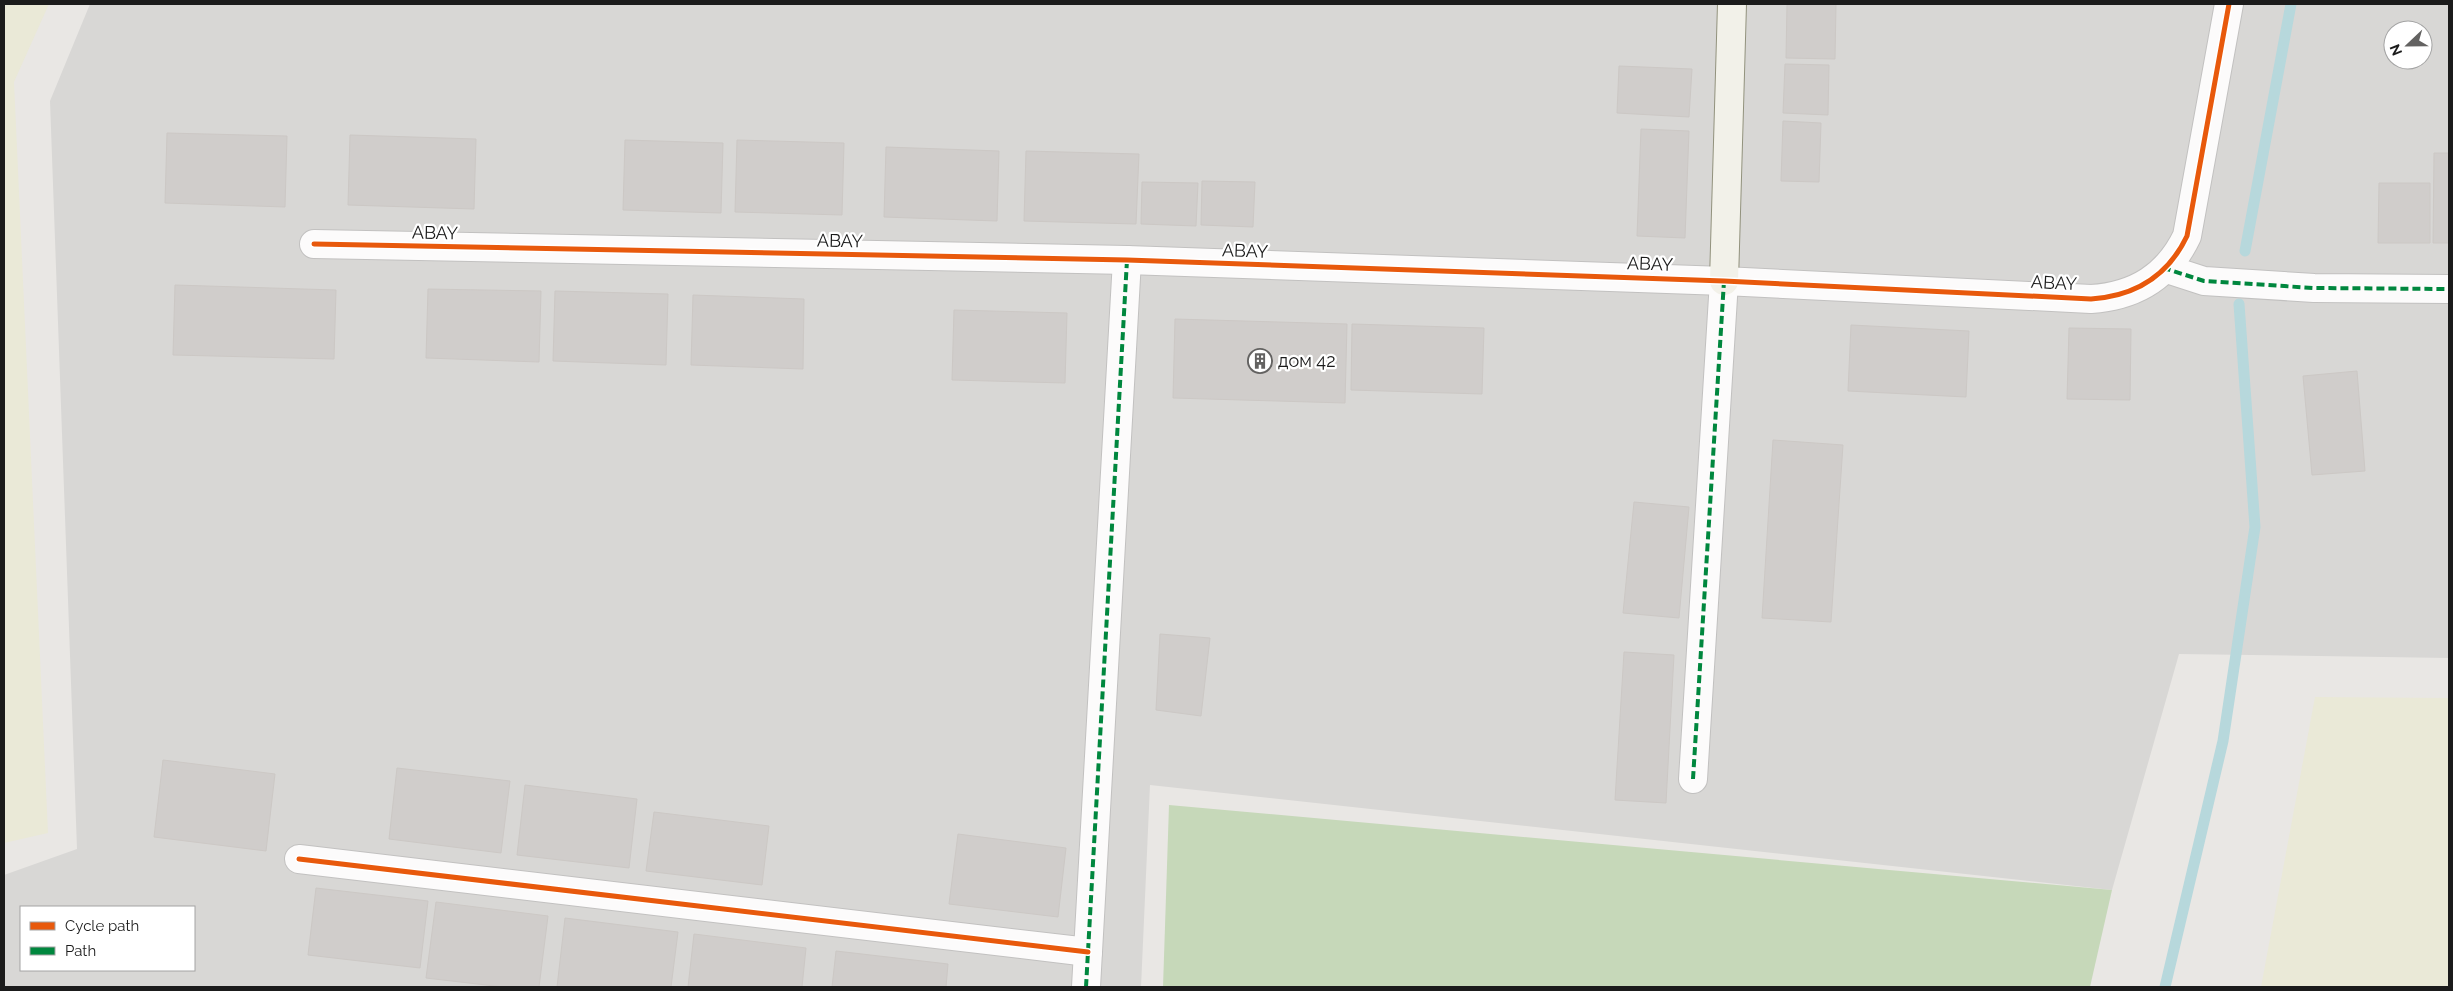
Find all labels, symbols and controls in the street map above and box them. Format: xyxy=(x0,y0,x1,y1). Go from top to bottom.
north arrow xyxy=(2383,20,2433,70)
text: N xyxy=(2387,42,2405,58)
street label: ABAY xyxy=(412,222,459,243)
street label: ABAY xyxy=(817,230,864,251)
street label: ABAY xyxy=(1221,239,1269,262)
street label: ABAY xyxy=(1626,252,1674,275)
street label: ABAY xyxy=(2030,271,2078,294)
building icon: дом 42 xyxy=(1247,348,1273,374)
place label: дом 42 xyxy=(1278,350,1336,371)
legend xyxy=(20,906,195,971)
text: Cycle path xyxy=(65,917,139,935)
text: Path xyxy=(65,942,96,960)

